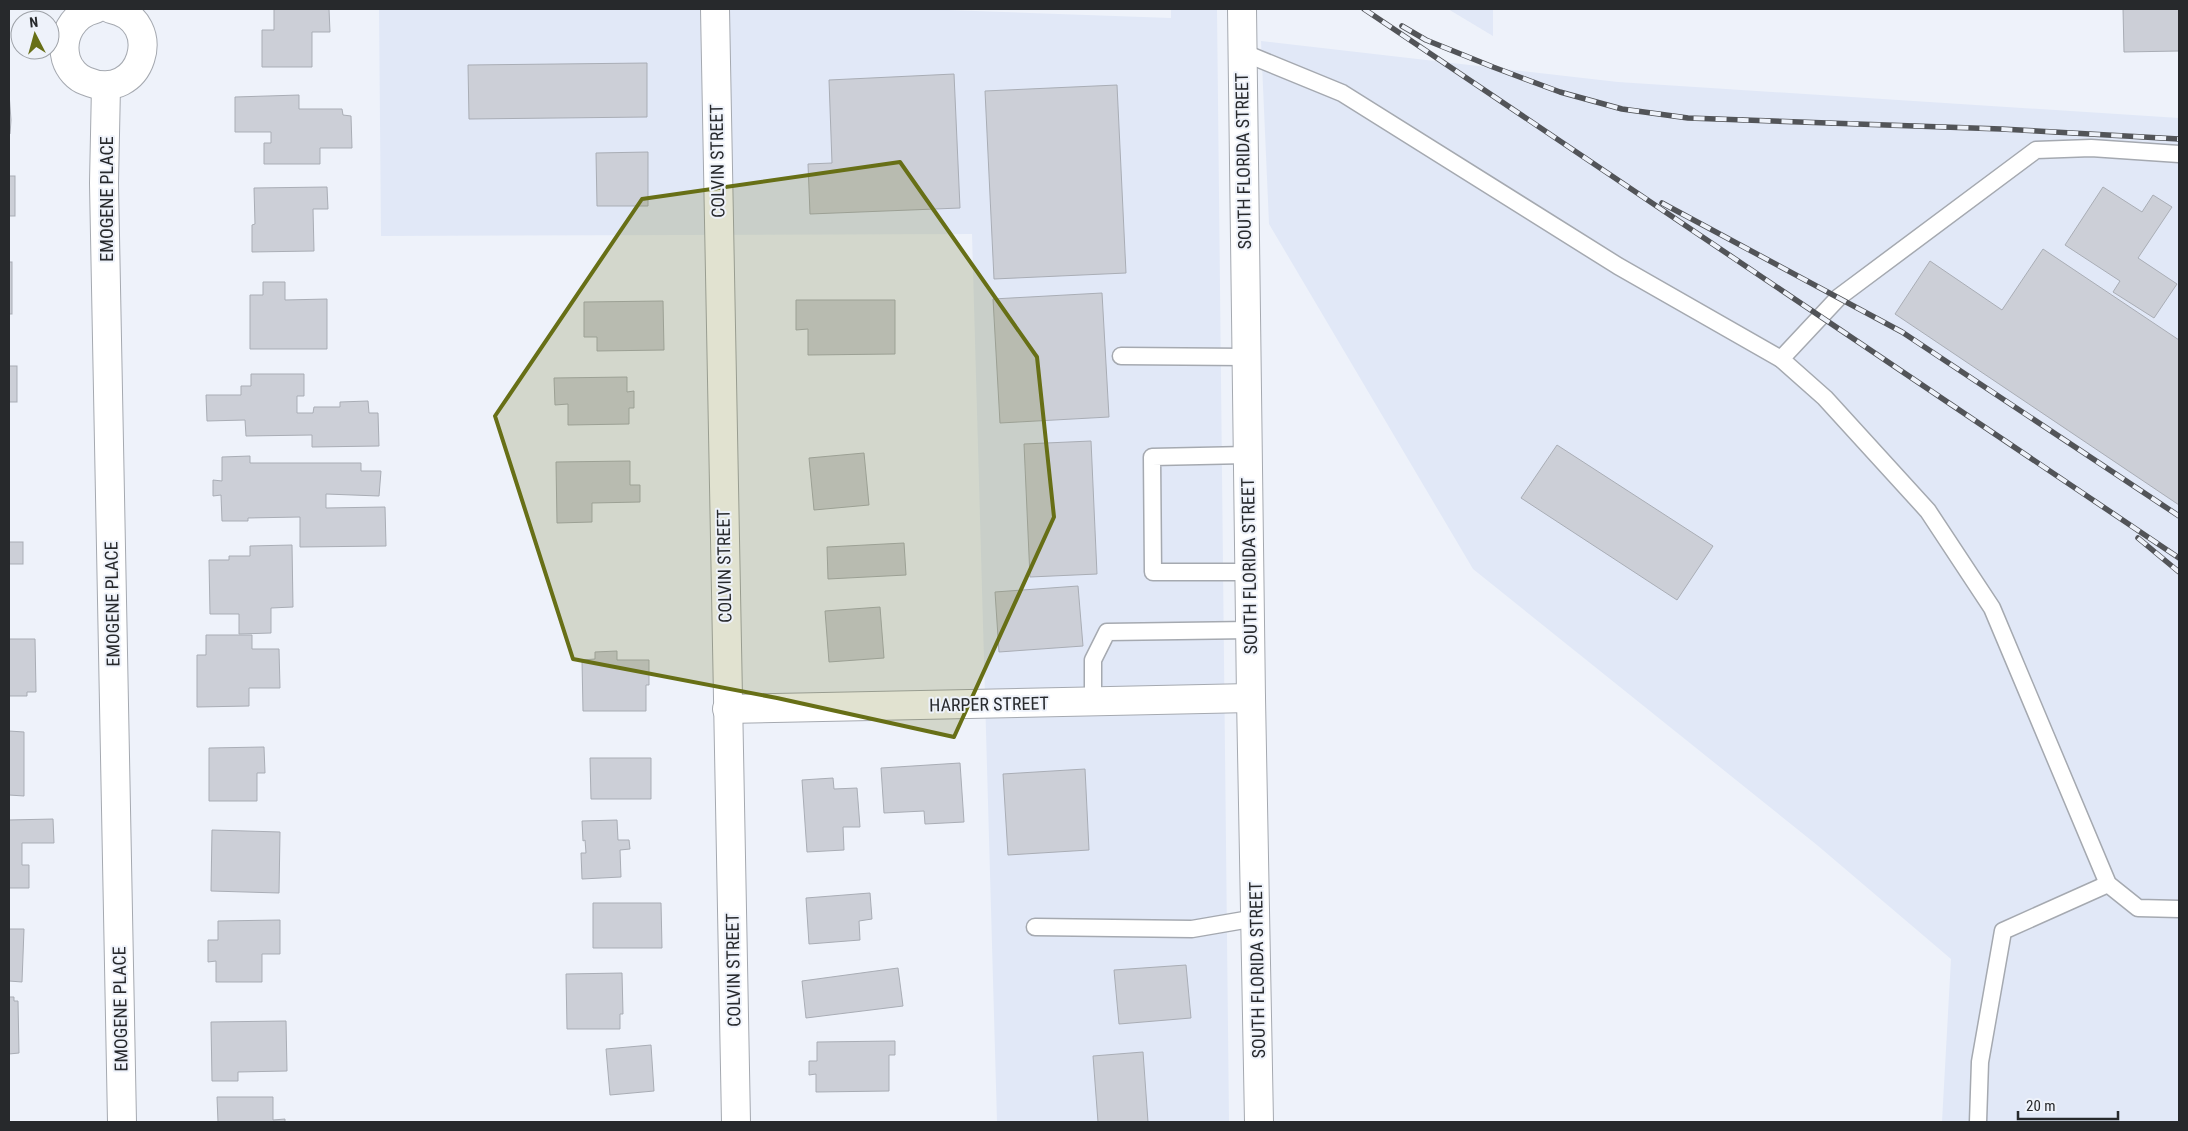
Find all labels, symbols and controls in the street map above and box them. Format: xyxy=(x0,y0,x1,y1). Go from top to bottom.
north arrow xyxy=(10,10,60,60)
text: N xyxy=(29,14,39,30)
street label: SOUTH FLORIDA STREET xyxy=(1231,72,1255,250)
street label: COLVIN STREET xyxy=(706,104,728,218)
street label: EMOGENE PLACE xyxy=(96,136,117,262)
street label: SOUTH FLORIDA STREET xyxy=(1237,477,1261,655)
street label: COLVIN STREET xyxy=(713,509,735,623)
street label: EMOGENE PLACE xyxy=(100,541,124,667)
street label: HARPER STREET xyxy=(929,692,1049,716)
street label: SOUTH FLORIDA STREET xyxy=(1245,881,1269,1059)
street label: COLVIN STREET xyxy=(722,913,744,1027)
street label: EMOGENE PLACE xyxy=(108,946,132,1072)
scale bar xyxy=(2018,1088,2118,1120)
text: 20 m xyxy=(2026,1097,2056,1115)

